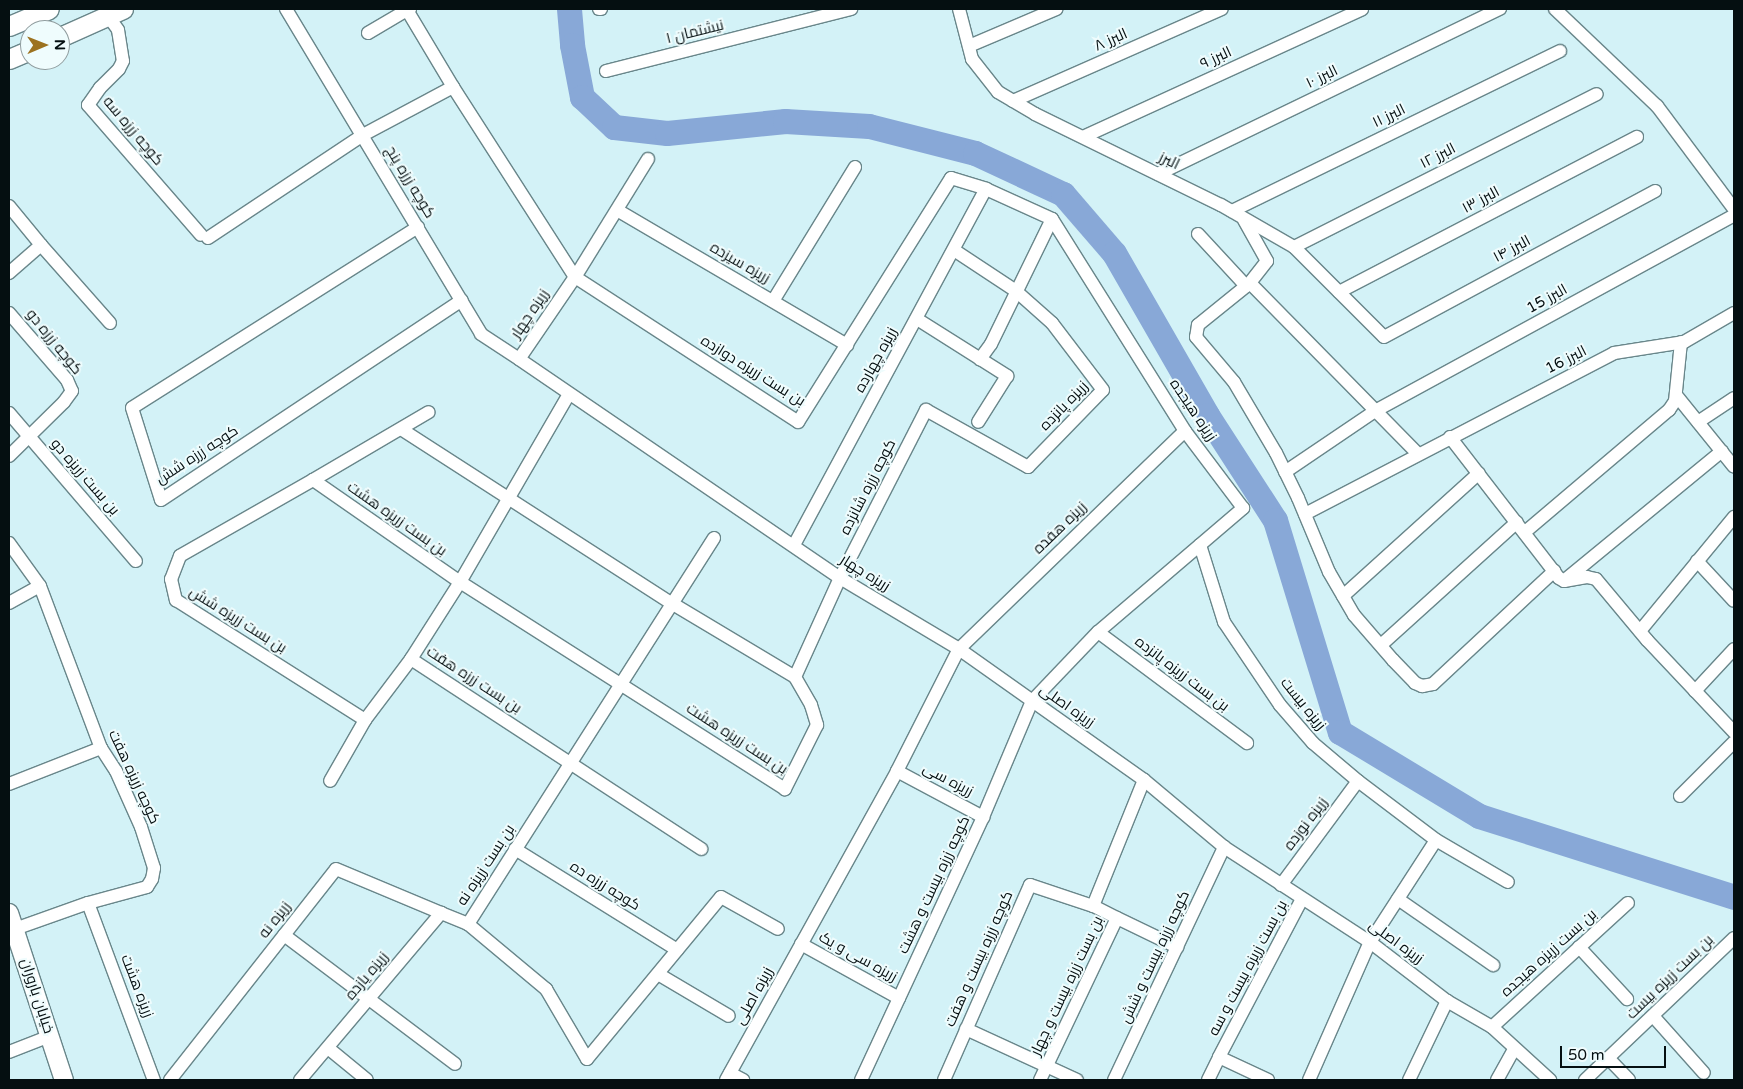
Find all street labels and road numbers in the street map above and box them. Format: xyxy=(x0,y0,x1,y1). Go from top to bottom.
street label: نيشتمان ۱ xyxy=(664,16,726,48)
street label: البرز ۸ xyxy=(1092,25,1130,55)
street label: البرز ۹ xyxy=(1197,43,1235,73)
street label: البرز ۱۰ xyxy=(1303,62,1341,92)
street label: کوچه زرزه سه xyxy=(99,93,167,169)
street label: البرز ۱۱ xyxy=(1370,100,1408,132)
street label: البرز ۱۲ xyxy=(1417,139,1459,173)
street label: کوچه زرزه پنج xyxy=(381,143,439,221)
street label: البرز xyxy=(1156,148,1182,174)
street label: البرز ۱۳ xyxy=(1459,183,1503,217)
street label: البرز ۱۴ xyxy=(1490,232,1534,266)
street label: زریزه سیزده xyxy=(707,239,773,287)
street label: البرز 15 xyxy=(1524,281,1570,317)
street label: زریزه چهار xyxy=(507,286,553,342)
street label: کوچه زرزه دو xyxy=(22,306,86,378)
street label: زریزه چهارده xyxy=(851,324,901,396)
street label: بن بست زریزه دوازده xyxy=(697,332,809,410)
street label: البرز 16 xyxy=(1542,342,1590,378)
street label: زریزه هیجده xyxy=(1166,375,1220,445)
street label: زریزه پانزده xyxy=(1036,377,1092,435)
street label: کوچه زرزه شش xyxy=(152,422,242,488)
street label: بن بست زریزه دو xyxy=(47,435,123,519)
street label: کوچه زرزه شانزده xyxy=(836,436,900,538)
street label: بن بست زریزه هشت xyxy=(344,478,450,560)
street label: زریزه هفده xyxy=(1030,498,1090,558)
street label: زریزه چهار xyxy=(837,551,893,595)
street label: بن بست زریزه شش xyxy=(186,583,290,657)
street label: بن بست زریزه پانزده xyxy=(1131,633,1233,715)
street label: بن بست زرزه هفت xyxy=(423,643,525,717)
street label: زریزه بیست xyxy=(1276,674,1330,734)
street label: زریزه اصلی xyxy=(1036,680,1098,732)
street label: بن بست زریزه هشت xyxy=(683,699,791,779)
street label: کوچه زریزه هفت xyxy=(104,727,164,827)
street label: زریزه سی xyxy=(920,759,976,801)
street label: زریزه نوزده xyxy=(1280,794,1332,854)
street label: کوچه زرزه بیست و هشت xyxy=(894,813,974,957)
street label: بن بست زریزه نه xyxy=(453,821,519,909)
street label: کوچه زرزه ده xyxy=(567,857,643,915)
street label: کوچه زرزه بیست و هفت xyxy=(941,888,1017,1030)
street label: کوچه زرزه بیست و شش xyxy=(1116,888,1194,1026)
street label: بن بست زریزه بیست و سه xyxy=(1205,897,1291,1039)
street label: زریزه نه xyxy=(255,898,295,942)
street label: بن بست زریزه هیجده xyxy=(1497,905,1601,1001)
street label: بن بست زرزه بیست و چهار xyxy=(1027,913,1107,1059)
street label: زریزه اصلی xyxy=(1365,916,1427,968)
street label: زریزه سی و یک xyxy=(816,928,900,986)
street label: بن بست زریزه بیست xyxy=(1623,931,1717,1023)
street label: زریزه یازده xyxy=(342,948,392,1004)
street label: زریزه هشت xyxy=(117,952,157,1020)
street label: خیابان باروران xyxy=(16,956,58,1036)
street label: زریزه اصلی xyxy=(731,964,777,1028)

